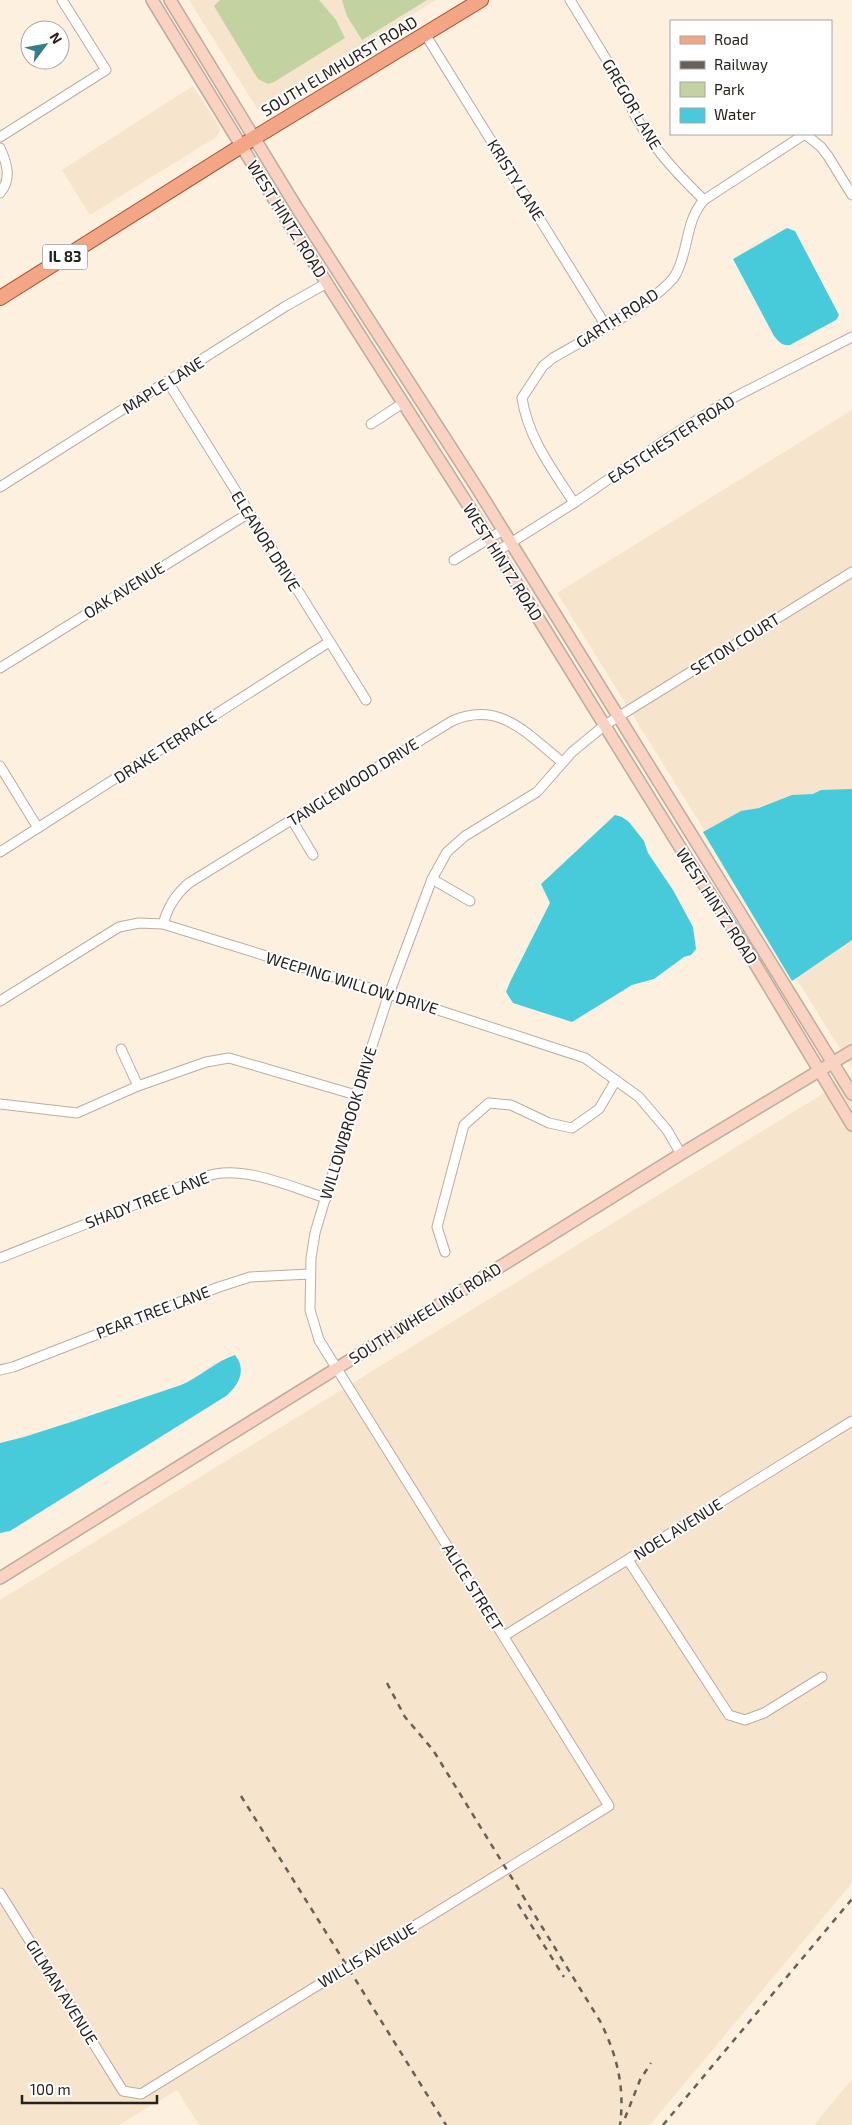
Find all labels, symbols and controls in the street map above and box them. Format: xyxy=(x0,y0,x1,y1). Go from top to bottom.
street label: SOUTH ELMHURST ROAD xyxy=(257,11,420,120)
north arrow xyxy=(20,20,70,70)
legend xyxy=(670,20,832,135)
text: N xyxy=(47,29,66,47)
text: Road xyxy=(714,30,749,48)
street label: GREGOR LANE xyxy=(599,55,666,152)
text: Railway xyxy=(714,55,768,73)
text: Park xyxy=(714,80,745,98)
text: Water xyxy=(714,105,756,123)
street label: KRISTY LANE xyxy=(484,135,549,224)
street label: WEST HINTZ ROAD xyxy=(244,157,331,281)
road number: IL 83 xyxy=(42,244,88,270)
street label: GARTH ROAD xyxy=(572,284,661,351)
street label: MAPLE LANE xyxy=(118,352,207,417)
street label: EASTCHESTER ROAD xyxy=(604,390,738,487)
street label: ELEANOR DRIVE xyxy=(228,487,305,595)
street label: WEST HINTZ ROAD xyxy=(460,500,547,624)
street label: OAK AVENUE xyxy=(80,557,168,622)
street label: SETON COURT xyxy=(687,609,783,679)
street label: DRAKE TERRACE xyxy=(110,706,219,787)
street label: TANGLEWOOD DRIVE xyxy=(284,734,422,830)
street label: WEST HINTZ ROAD xyxy=(673,844,762,967)
street label: WEEPING WILLOW DRIVE xyxy=(264,947,441,1018)
street label: WILLOWBROOK DRIVE xyxy=(315,1044,380,1202)
street label: SHADY TREE LANE xyxy=(82,1167,211,1232)
street label: SOUTH WHEELING ROAD xyxy=(345,1258,504,1367)
street label: PEAR TREE LANE xyxy=(93,1281,213,1342)
street label: NOEL AVENUE xyxy=(630,1494,726,1563)
street label: ALICE STREET xyxy=(439,1540,508,1634)
street label: WILLIS AVENUE xyxy=(314,1918,419,1991)
street label: GILMAN AVENUE xyxy=(23,1936,102,2048)
scale bar xyxy=(22,2072,158,2104)
text: 100 m xyxy=(30,2080,71,2098)

